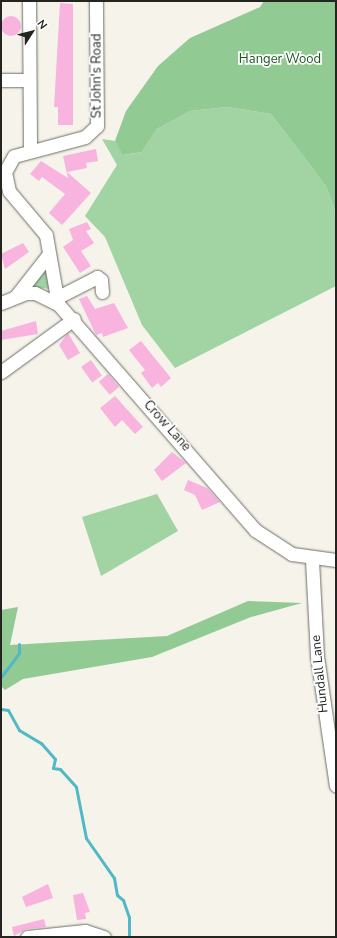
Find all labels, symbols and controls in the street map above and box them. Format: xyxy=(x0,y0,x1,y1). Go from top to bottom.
north arrow xyxy=(12,12,52,52)
text: N xyxy=(34,17,51,32)
street label: St John's Road xyxy=(89,34,105,118)
park label: Hanger Wood xyxy=(239,51,321,67)
street label: Crow Lane xyxy=(140,397,194,455)
street label: Hundall Lane xyxy=(308,634,332,714)

